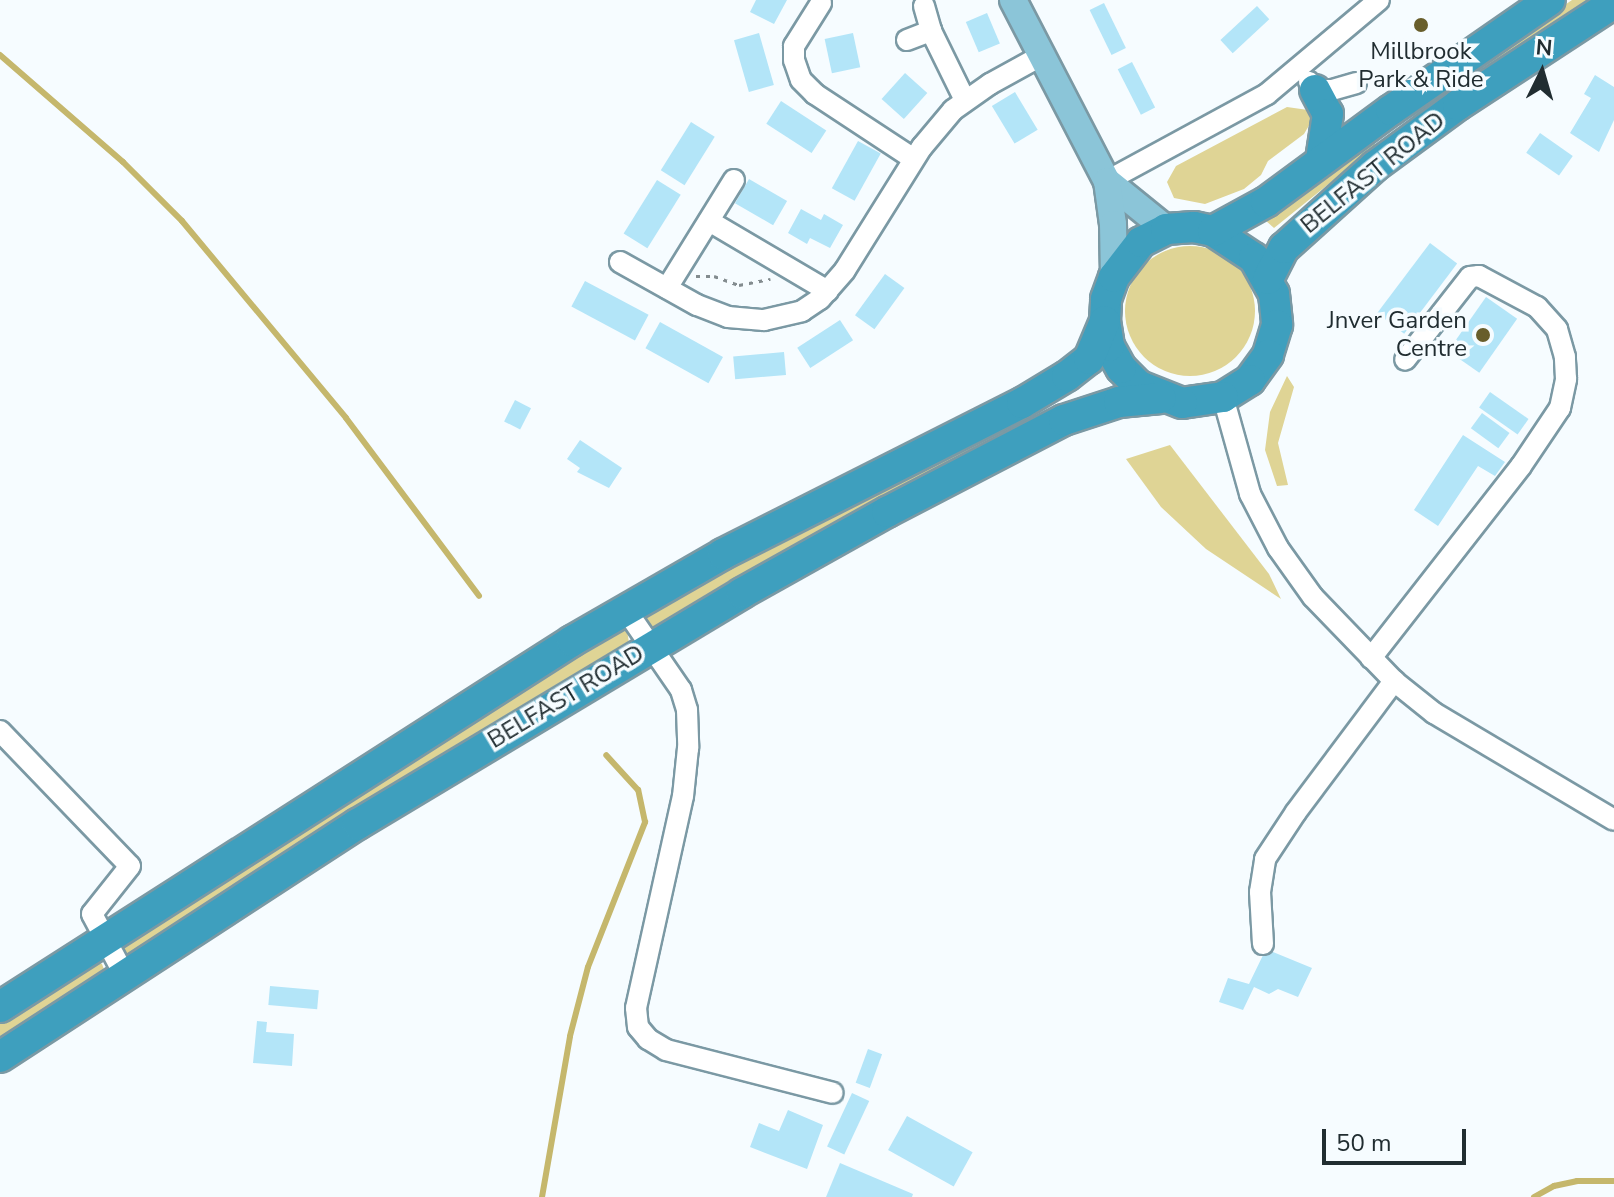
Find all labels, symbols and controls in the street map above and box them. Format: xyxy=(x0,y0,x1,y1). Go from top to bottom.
marker: Millbrook Park & Ride xyxy=(1412,16,1430,34)
north arrow xyxy=(1502,32,1582,112)
text: N xyxy=(1535,32,1554,64)
place label: Millbrook Park & Ride xyxy=(1358,38,1484,94)
street label: BELFAST ROAD xyxy=(1295,106,1451,240)
place label: Jnver Garden Centre xyxy=(1327,307,1467,363)
marker: Jnver Garden Centre xyxy=(1474,326,1492,344)
street label: BELFAST ROAD xyxy=(483,639,649,755)
scale bar xyxy=(1326,1113,1470,1163)
text: 50 m xyxy=(1336,1127,1392,1159)

